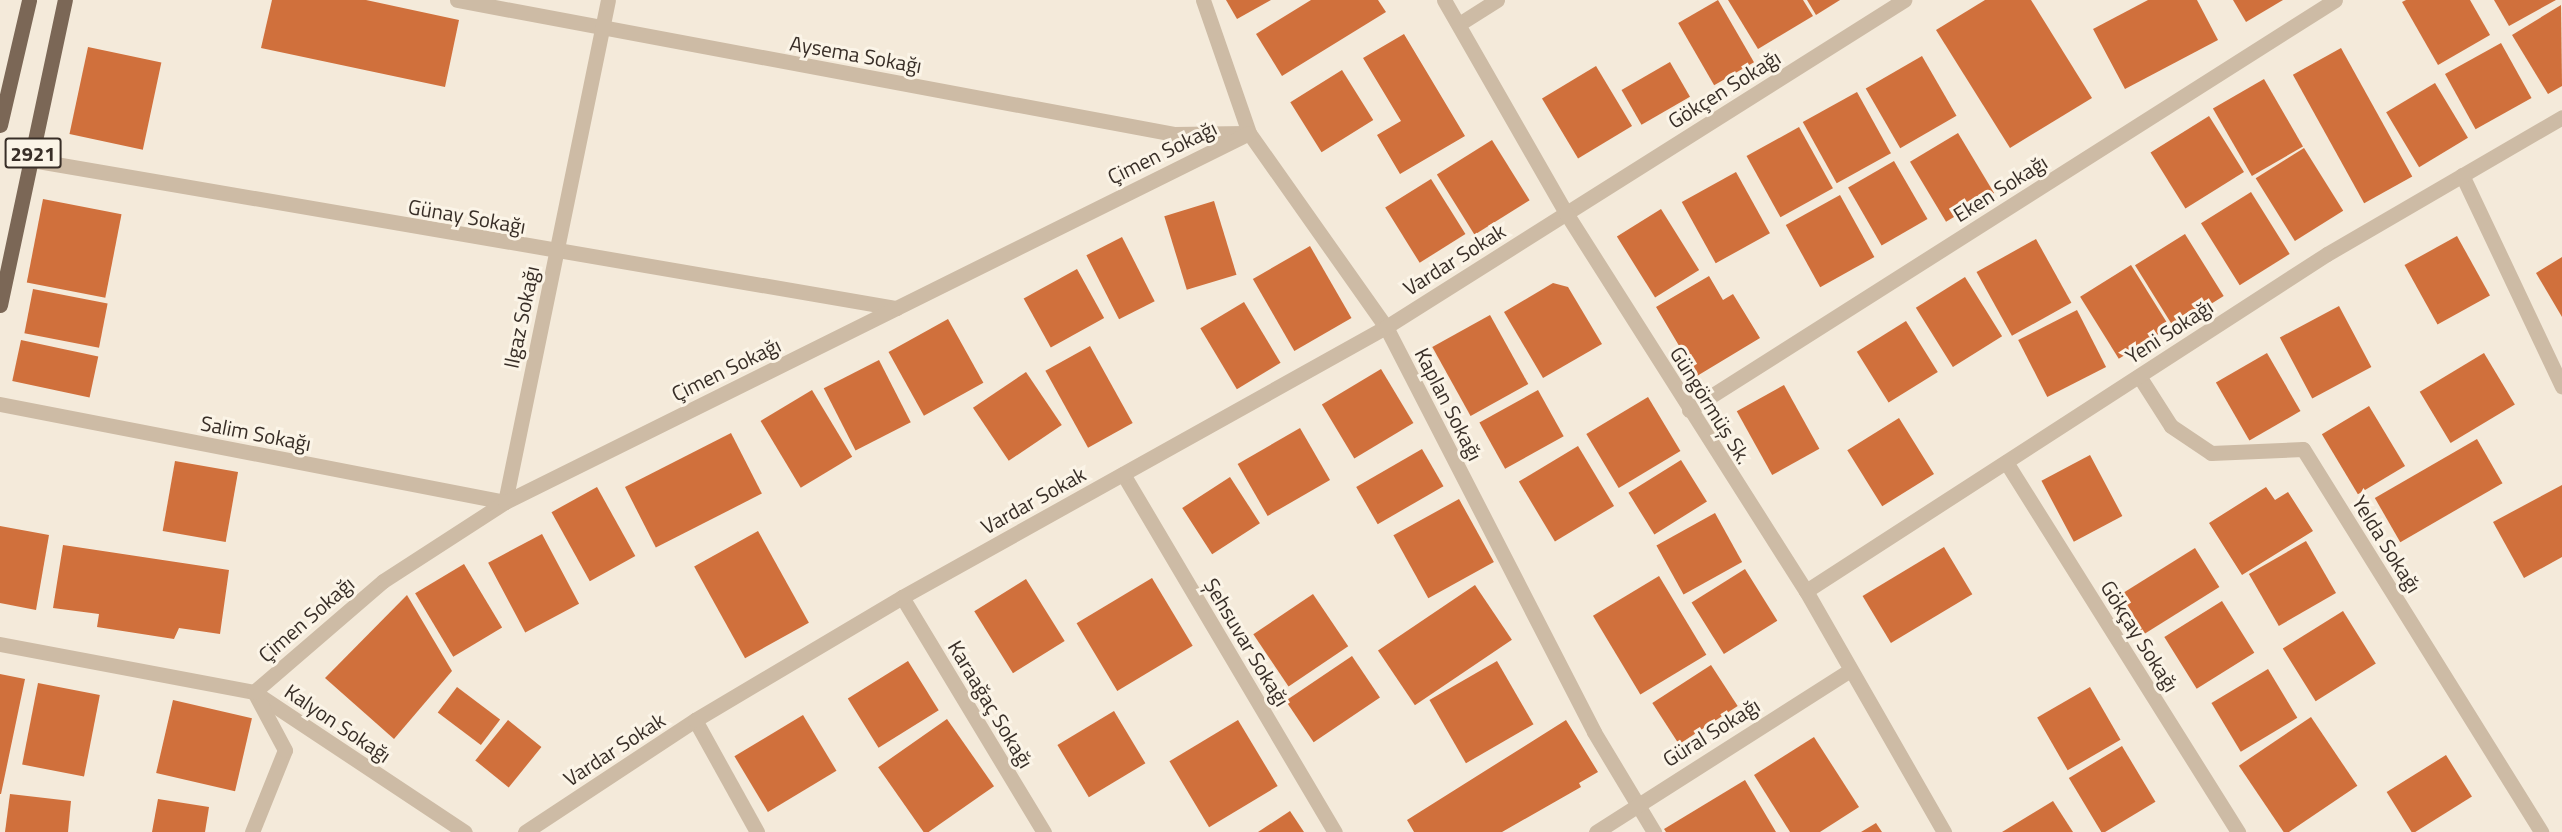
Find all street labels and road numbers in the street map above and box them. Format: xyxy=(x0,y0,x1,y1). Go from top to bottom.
street label: Aysema Sokağı xyxy=(788,30,924,78)
street label: Gökçen Sokağı xyxy=(1663,44,1785,134)
street label: Çimen Sokağı xyxy=(1103,115,1221,189)
road number: 2921 xyxy=(4,136,62,170)
street label: Eken Sokağı xyxy=(1948,149,2052,227)
street label: Günay Sokağı xyxy=(406,193,528,239)
street label: Vardar Sokak xyxy=(1398,218,1510,300)
street label: Ilgaz Sokağı xyxy=(498,264,544,370)
street label: Yeni Sokağı xyxy=(2120,293,2218,369)
street label: Çimen Sokağı xyxy=(667,332,785,406)
street label: Güngörmüş Sk. xyxy=(1665,342,1757,468)
street label: Kaplan Sokağı xyxy=(1410,343,1488,465)
street label: Salim Sokağı xyxy=(199,410,313,456)
street label: Vardar Sokak xyxy=(976,461,1090,539)
street label: Yelda Sokağı xyxy=(2347,491,2427,597)
street label: Çimen Sokağı xyxy=(253,571,359,667)
street label: Şehsuvar Sokağı xyxy=(1199,573,1295,711)
street label: Gökçay Sokağı xyxy=(2096,576,2184,696)
street label: Karaağaç Sokağı xyxy=(943,636,1039,772)
street label: Kalyon Sokağı xyxy=(280,678,396,768)
street label: Güral Sokağı xyxy=(1658,692,1764,772)
street label: Vardar Sokak xyxy=(559,707,669,791)

